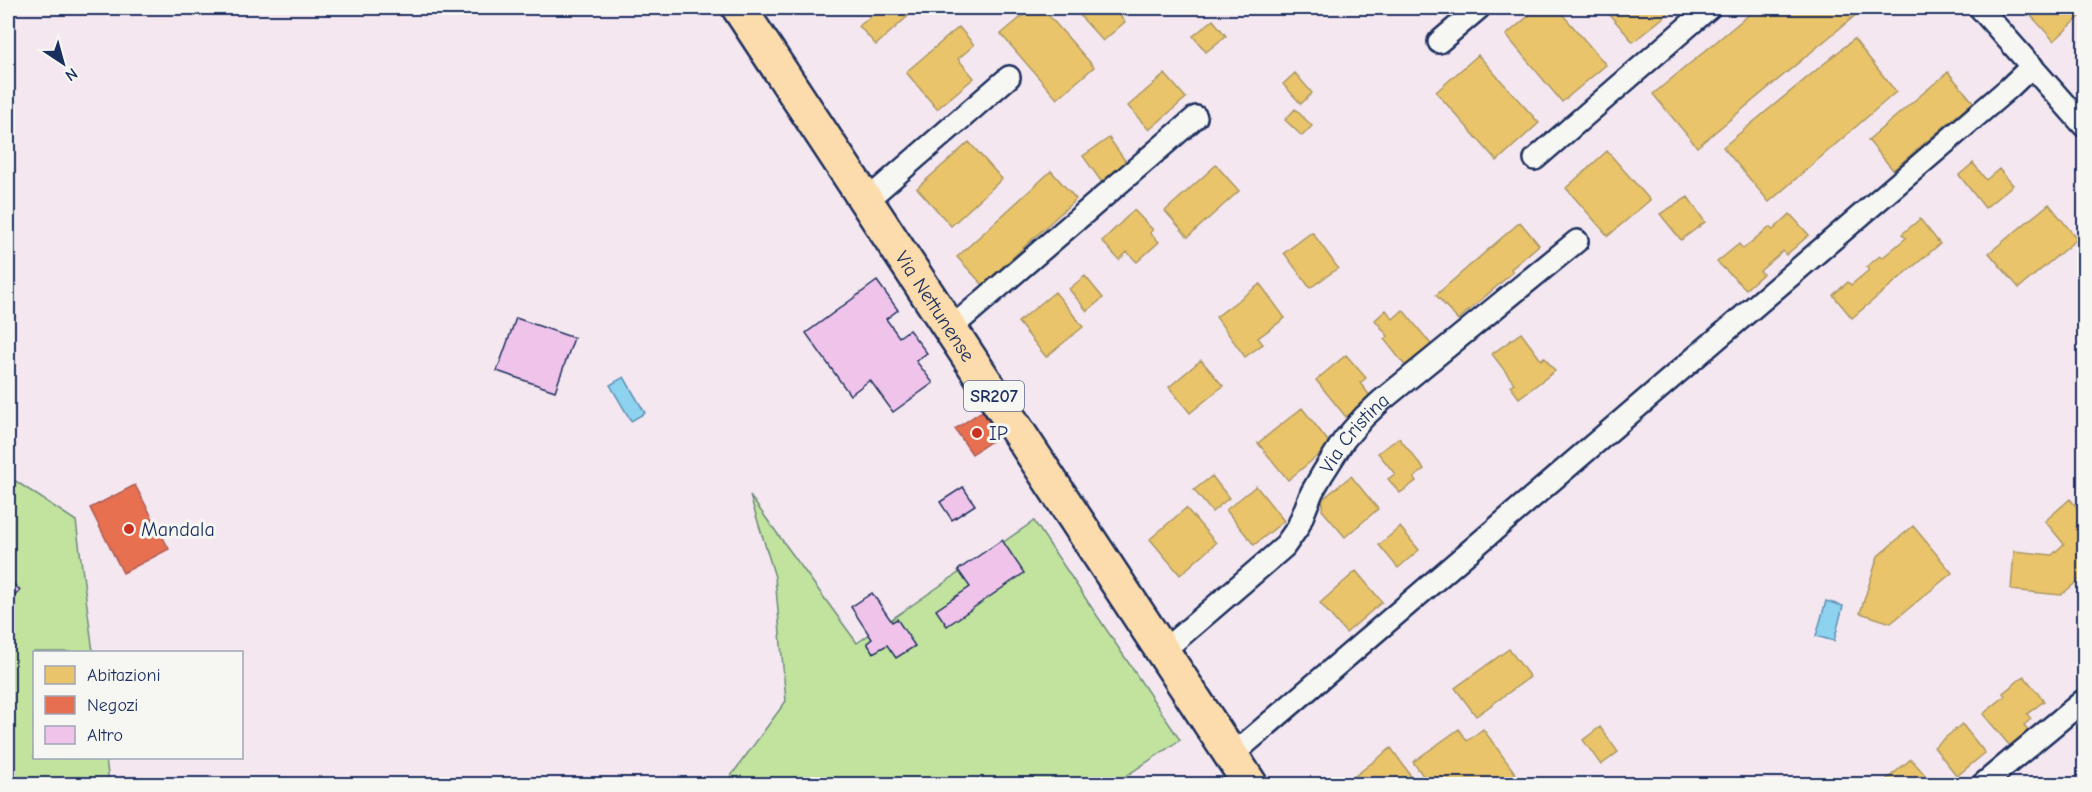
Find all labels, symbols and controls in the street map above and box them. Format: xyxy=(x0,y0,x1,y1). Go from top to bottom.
north arrow xyxy=(33,33,93,93)
text: N xyxy=(62,64,81,85)
street label: Via Nettunense xyxy=(891,247,980,366)
road number: SR207 xyxy=(964,381,1024,411)
street label: Via Cristina xyxy=(1315,388,1393,477)
place label: IP xyxy=(989,422,1008,445)
marker: IP xyxy=(970,426,984,440)
place label: Mandala xyxy=(141,518,215,541)
marker: Mandala xyxy=(122,522,136,536)
legend xyxy=(33,651,243,759)
text: Abitazioni xyxy=(87,665,161,686)
text: Negozi xyxy=(87,695,138,716)
text: Altro xyxy=(87,725,123,746)

